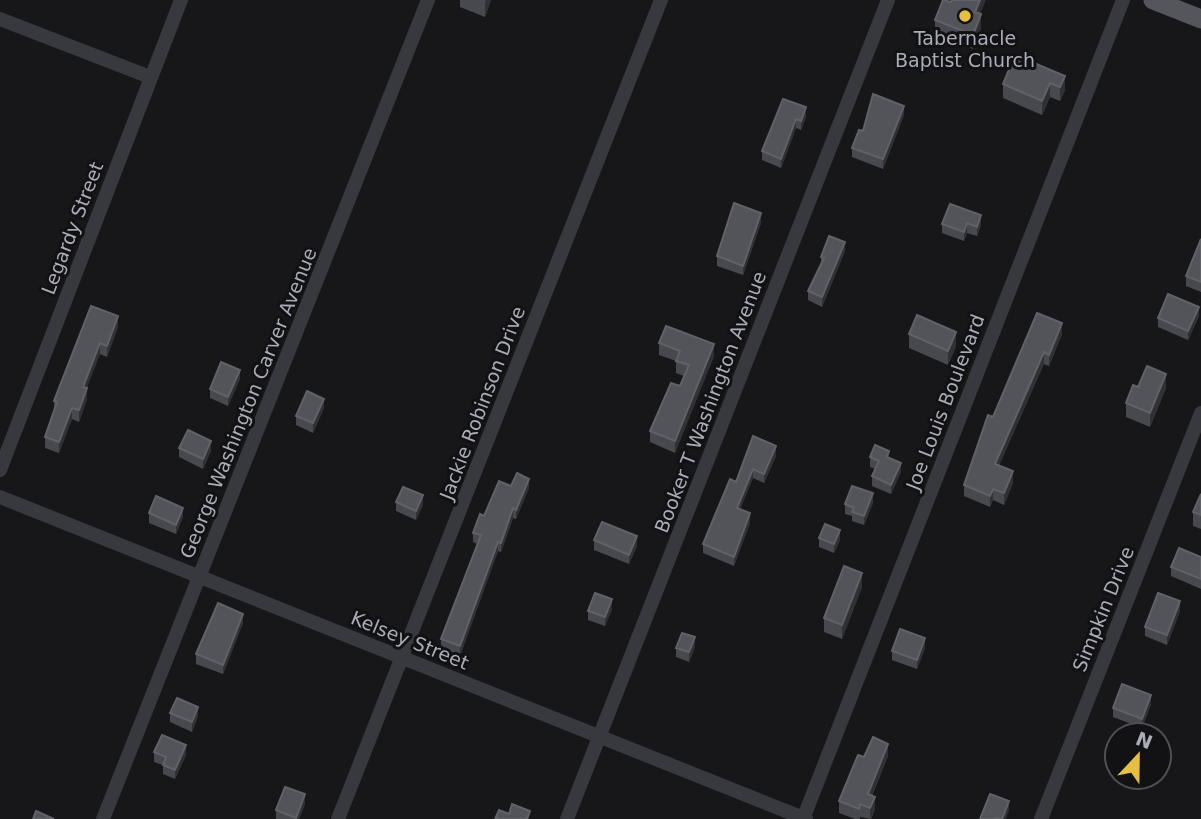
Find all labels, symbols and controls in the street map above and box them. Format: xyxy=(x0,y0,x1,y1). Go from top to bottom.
marker: Tabernacle Baptist Church xyxy=(957,8,973,24)
place label: Tabernacle Baptist Church xyxy=(895,27,1035,71)
street label: Legardy Street xyxy=(37,159,107,297)
street label: George Washington Carver Avenue xyxy=(175,244,321,562)
street label: Booker T Washington Avenue xyxy=(650,268,770,536)
street label: Jackie Robinson Drive xyxy=(435,303,529,504)
street label: Joe Louis Boulevard xyxy=(901,311,989,494)
street label: Simpkin Drive xyxy=(1068,543,1138,675)
street label: Kelsey Street xyxy=(348,606,472,674)
north arrow xyxy=(1103,721,1173,791)
text: N xyxy=(1133,727,1156,753)

